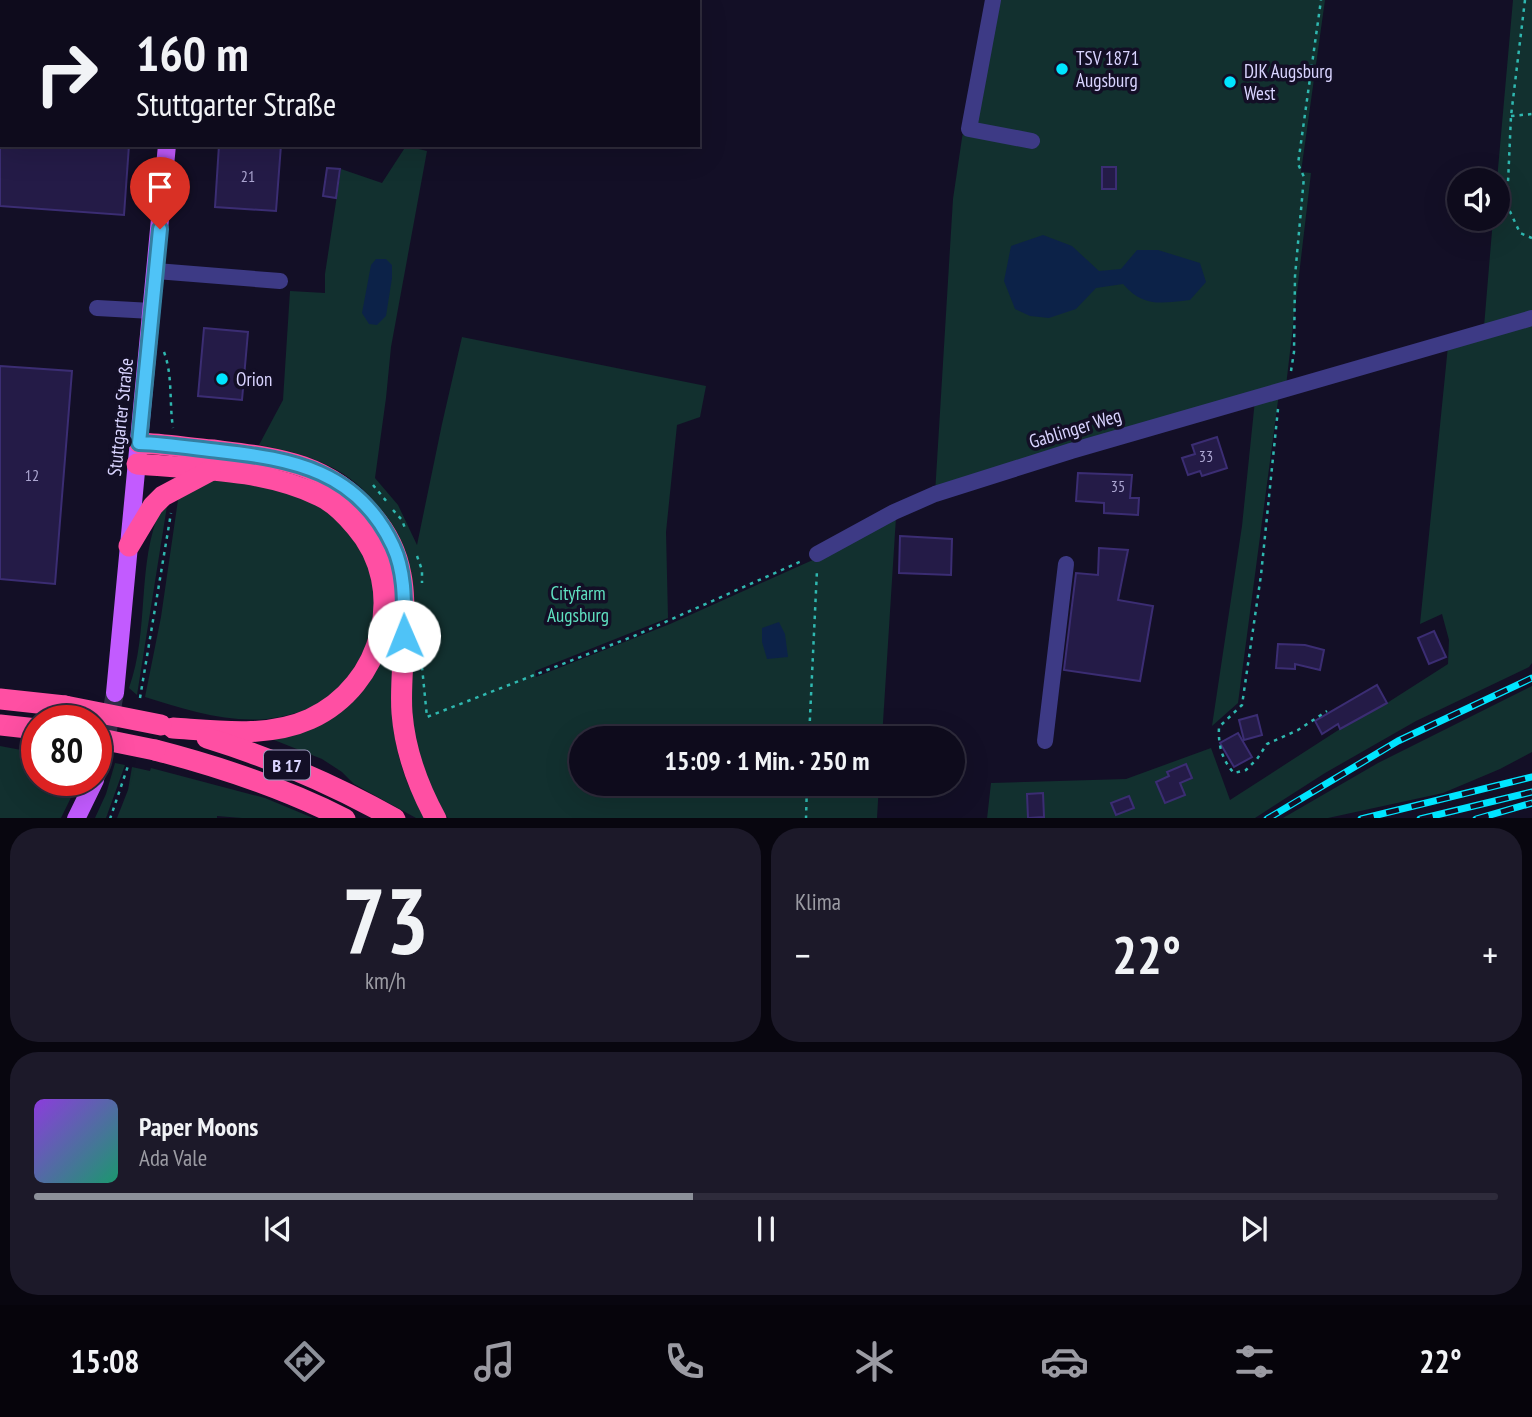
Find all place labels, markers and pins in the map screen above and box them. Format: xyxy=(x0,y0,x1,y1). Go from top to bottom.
place label: TSV 1871 Augsburg xyxy=(1076,46,1139,92)
place label: DJK Augsburg West xyxy=(1244,59,1333,105)
marker: TSV 1871 Augsburg xyxy=(1054,61,1070,77)
marker: DJK Augsburg West xyxy=(1222,74,1238,90)
pin xyxy=(130,157,190,229)
place label: Orion xyxy=(236,367,272,391)
marker: Orion xyxy=(214,371,230,387)

